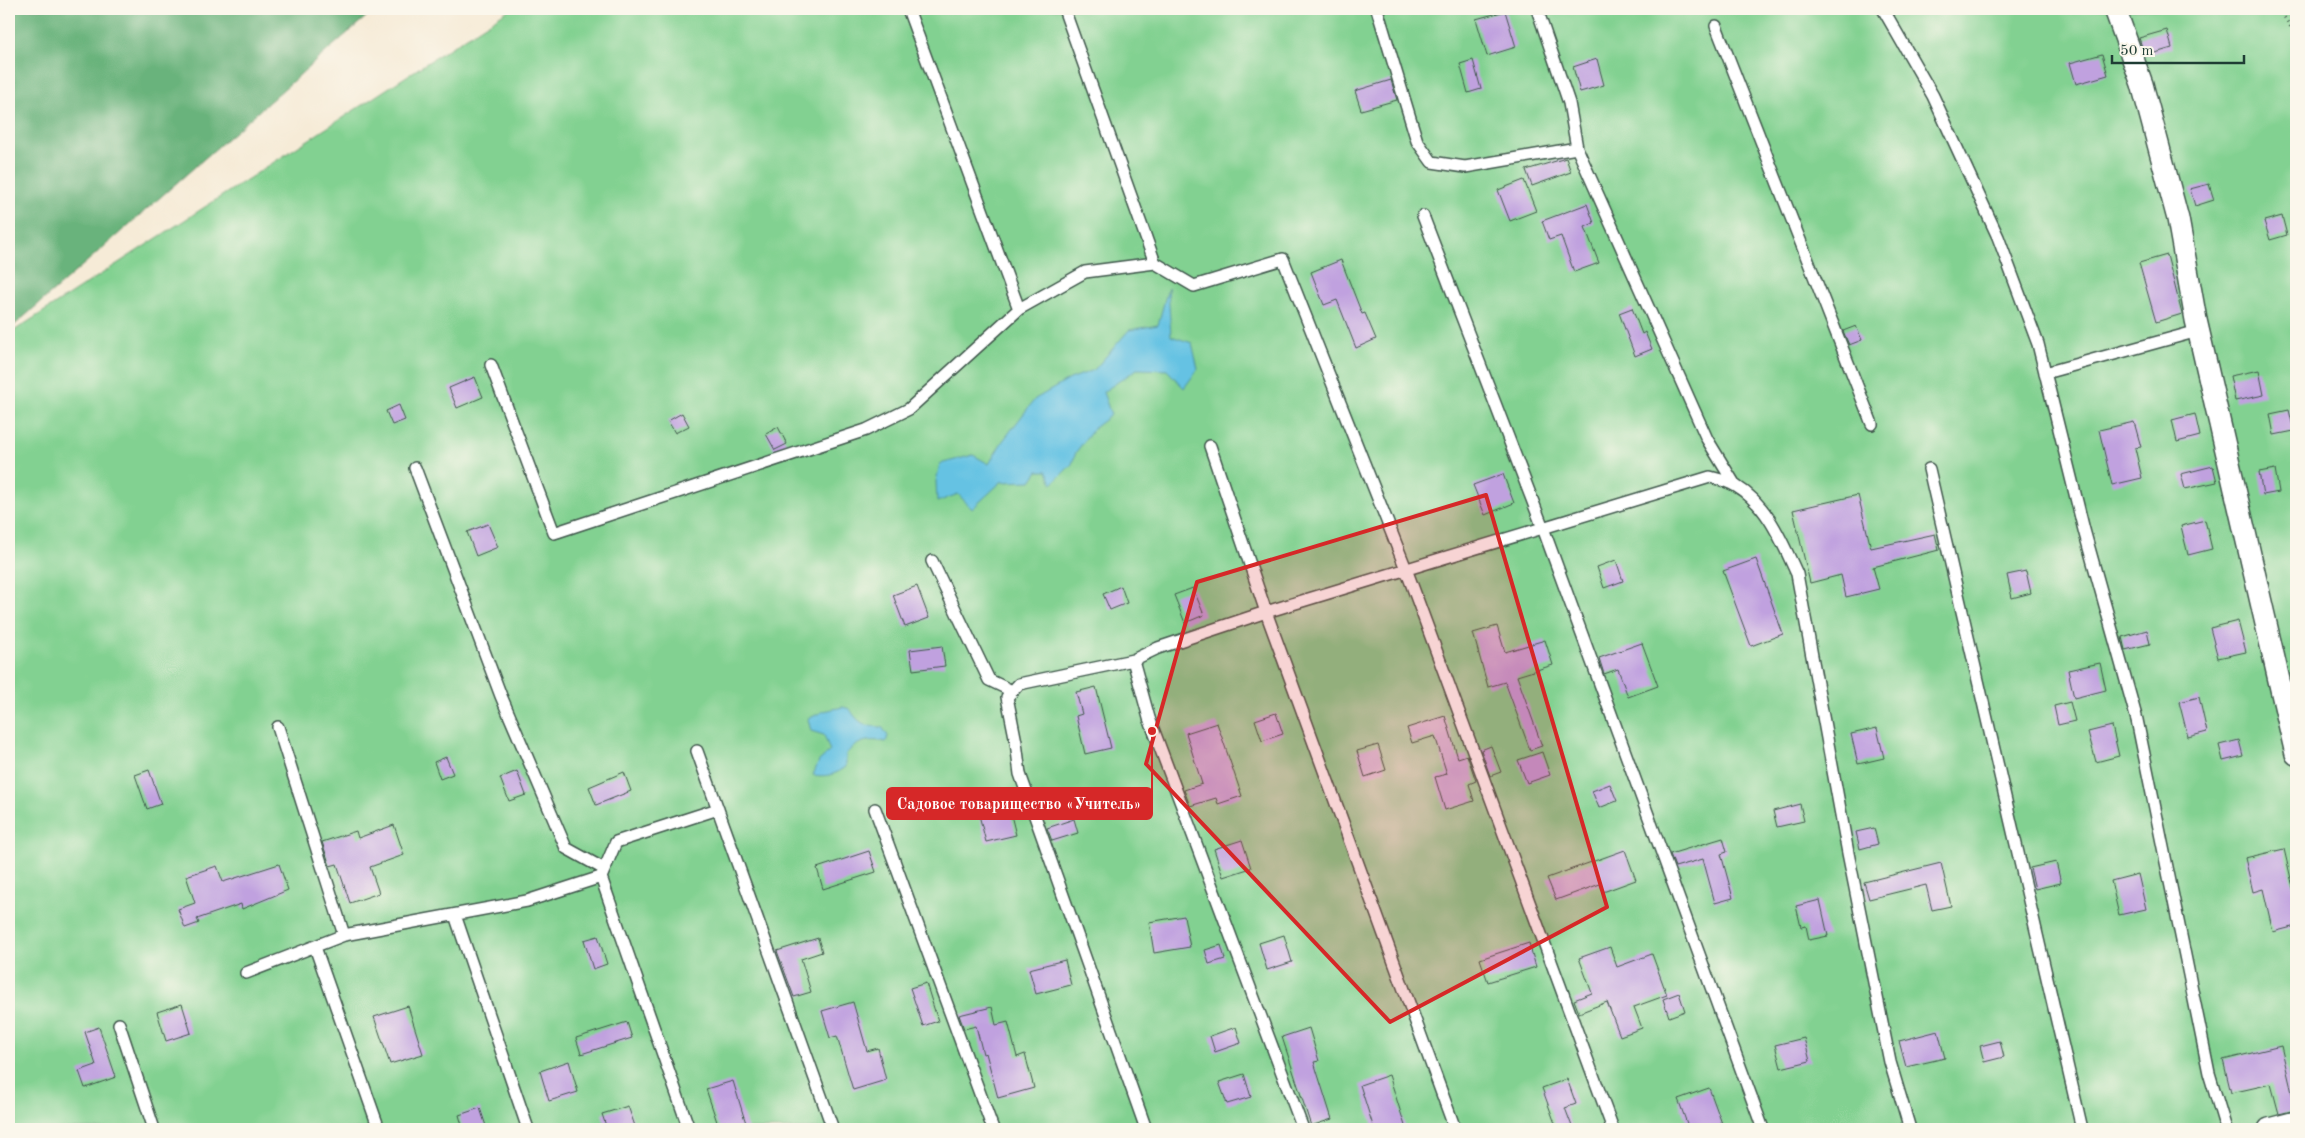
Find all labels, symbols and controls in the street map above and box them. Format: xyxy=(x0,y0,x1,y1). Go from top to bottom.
scale bar xyxy=(2112,32,2245,64)
text: 50 m xyxy=(2120,44,2154,59)
callout: Садовое товарищество «Учитель» xyxy=(887,788,1152,819)
text: Садовое товарищество «Учитель» xyxy=(897,797,1141,813)

